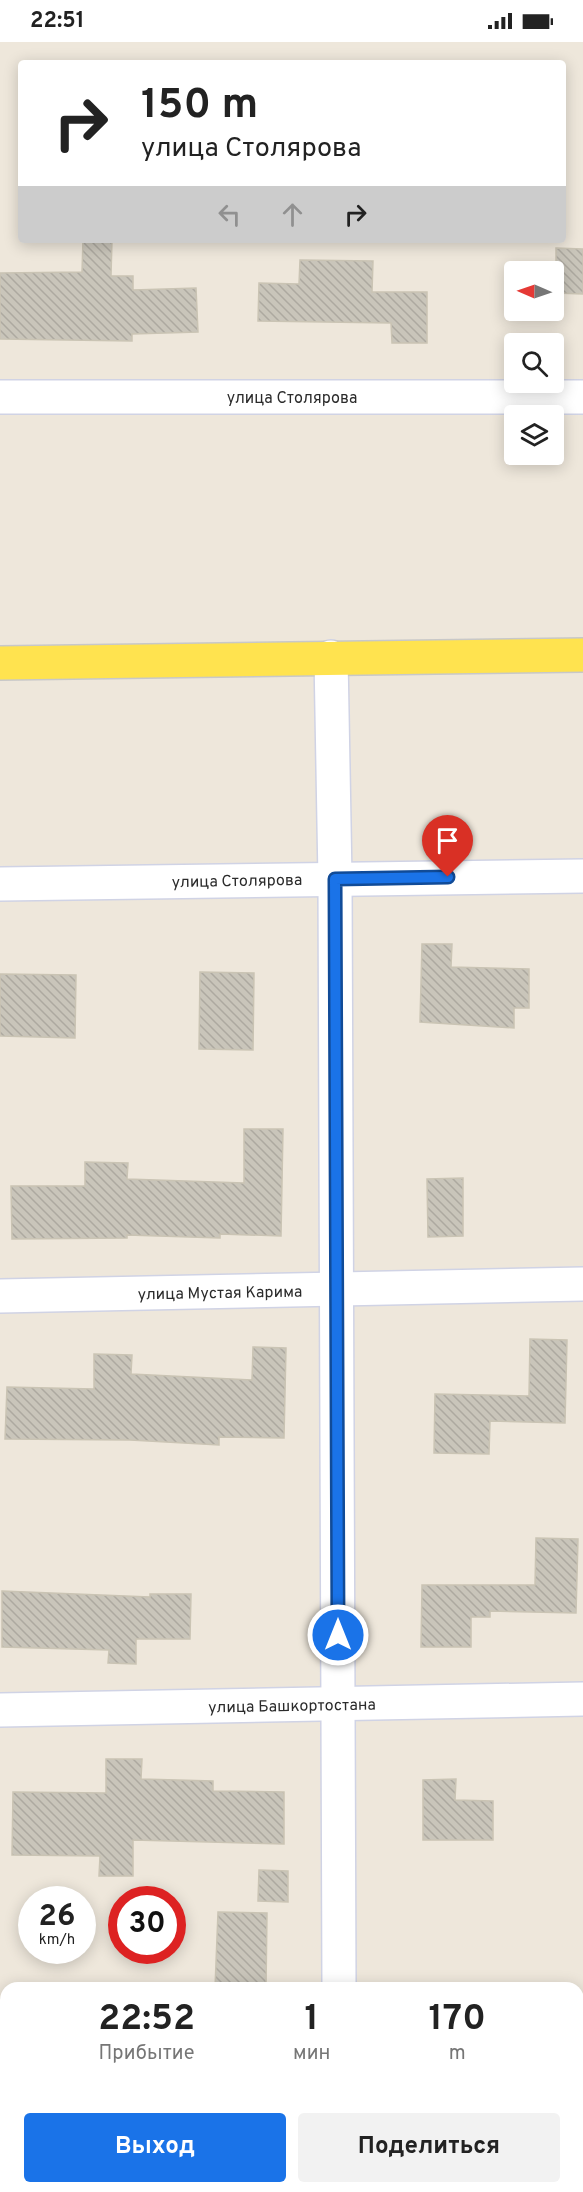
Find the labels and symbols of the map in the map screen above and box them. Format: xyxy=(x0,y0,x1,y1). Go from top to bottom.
north arrow xyxy=(504,261,564,321)
street label: улица Столярова xyxy=(227,389,357,409)
pin xyxy=(422,815,473,877)
street label: улица Столярова xyxy=(172,871,303,893)
street label: улица Мустая Карима xyxy=(138,1283,303,1305)
position arrow xyxy=(306,1603,370,1667)
street label: улица Башкортостана xyxy=(208,1696,376,1718)
speed limit sign: 30 xyxy=(108,1886,186,1964)

